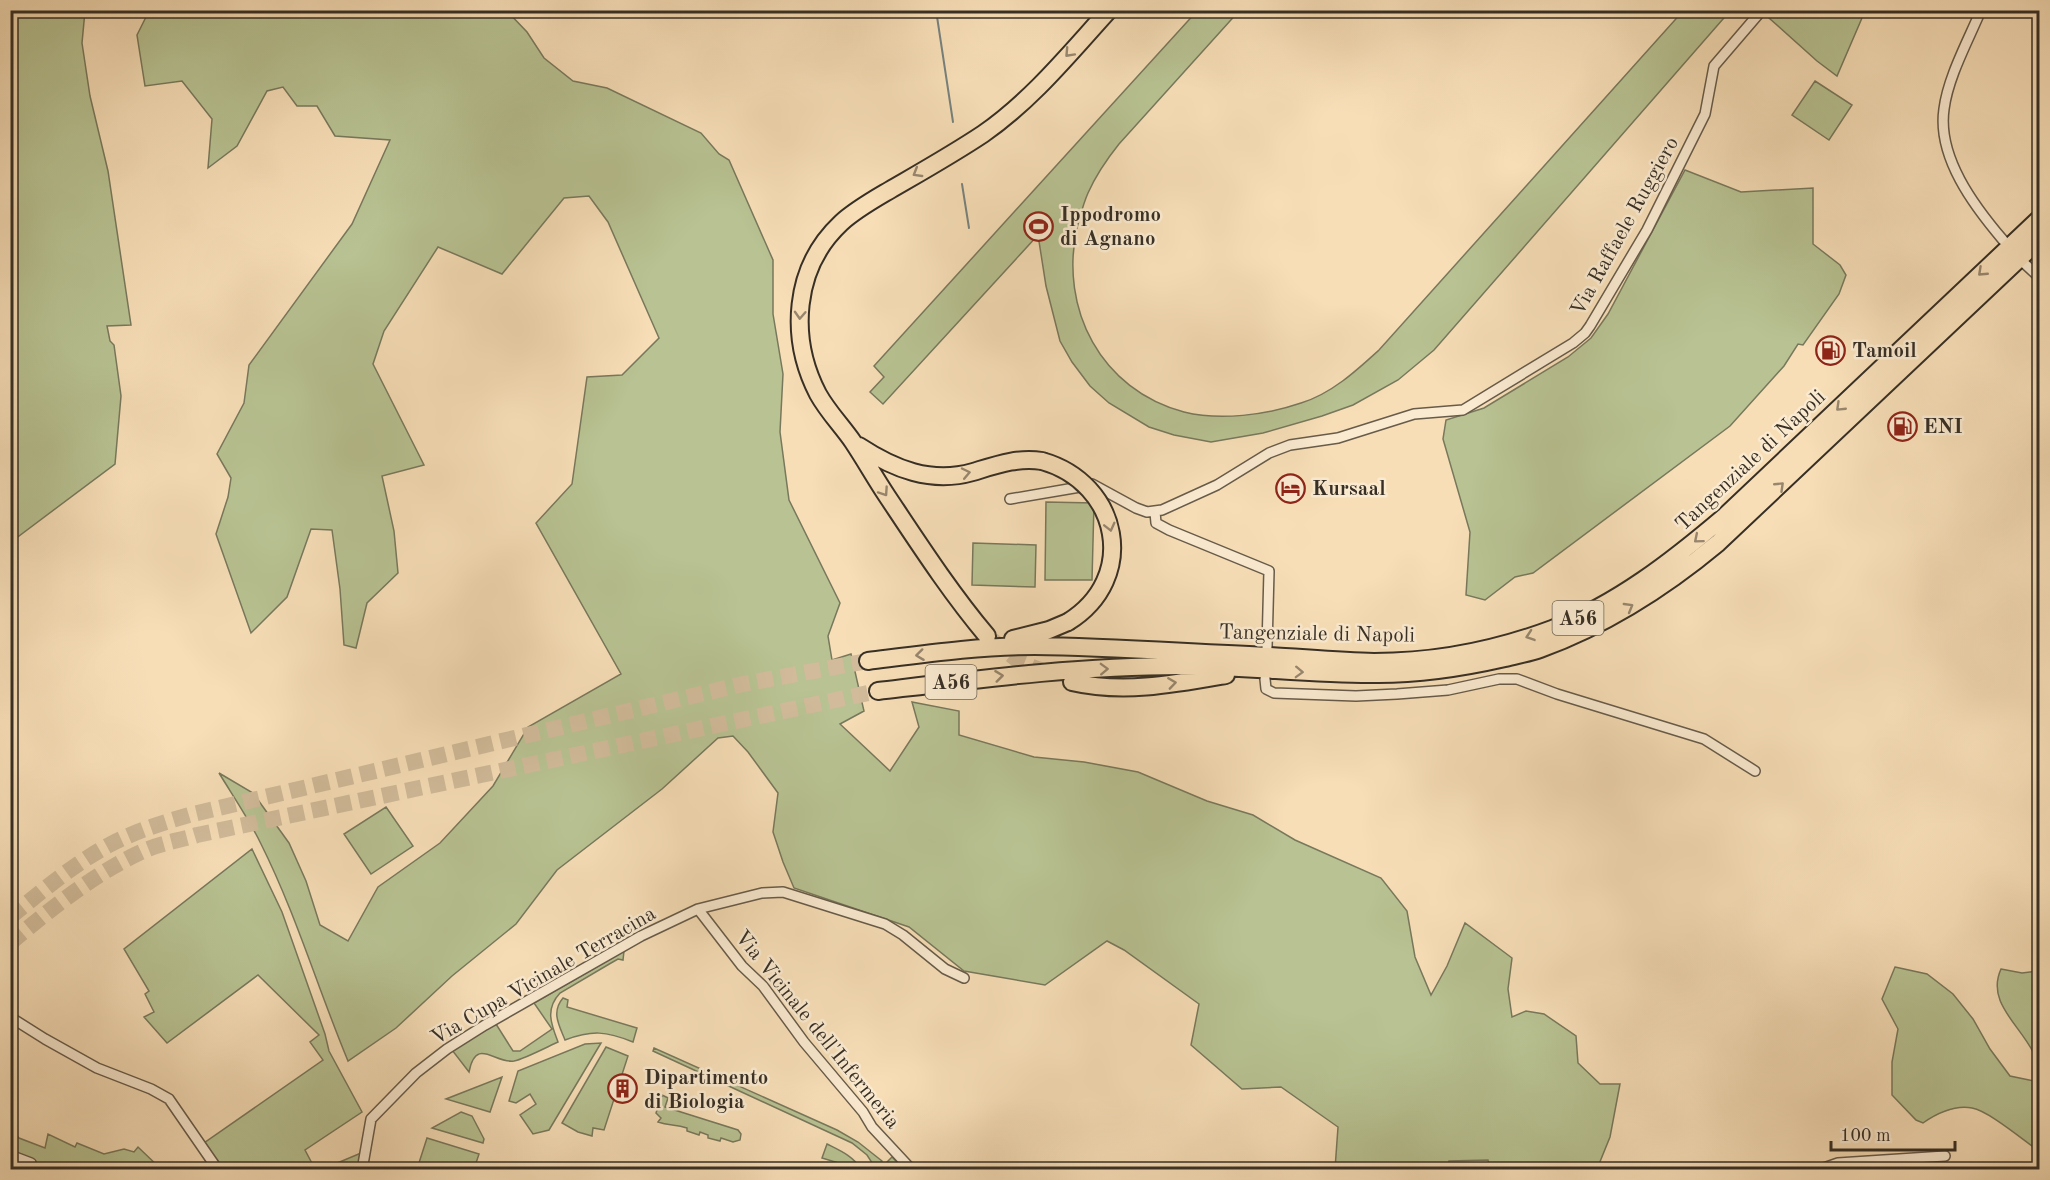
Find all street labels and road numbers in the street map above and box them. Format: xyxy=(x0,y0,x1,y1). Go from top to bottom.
street label: Via Raffaele Ruggiero xyxy=(1567,134,1683,320)
street label: Tangenziale di Napoli xyxy=(1672,387,1830,536)
road number: A56 xyxy=(1552,601,1604,635)
street label: Tangenziale di Napoli xyxy=(1219,622,1415,647)
road number: A56 xyxy=(926,665,976,699)
street label: Via Cupa Vicinale Terracina xyxy=(428,903,660,1049)
street label: Via Vicinale dell'Infermeria xyxy=(730,927,903,1133)

